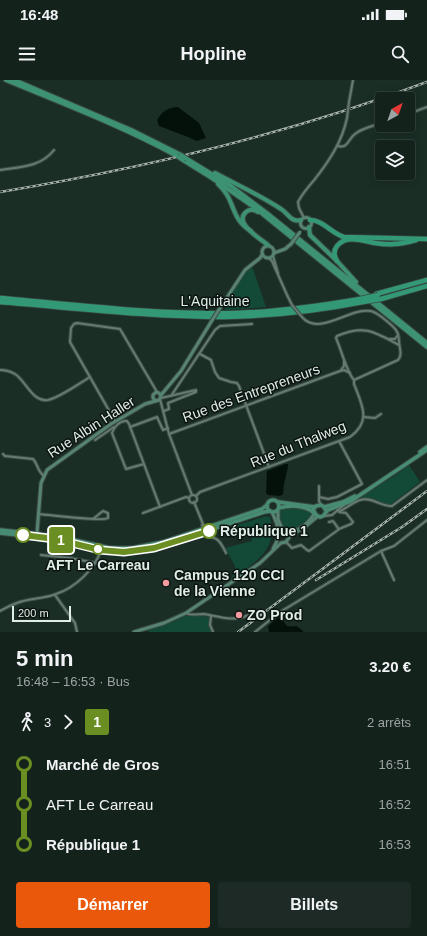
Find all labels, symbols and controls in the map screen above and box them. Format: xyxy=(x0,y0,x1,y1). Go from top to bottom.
text: 16:48 xyxy=(20,6,58,23)
icon: menu xyxy=(16,43,38,65)
icon: search xyxy=(389,43,411,65)
text: Hopline xyxy=(181,44,247,64)
north arrow xyxy=(375,92,415,132)
map controls xyxy=(375,92,415,180)
button: layers xyxy=(375,140,415,180)
street label: L'Aquitaine xyxy=(181,293,250,309)
street label: Rue des Entrepreneurs xyxy=(180,361,322,425)
street label: Rue Albin Haller xyxy=(45,393,138,461)
street label: Rue du Thalweg xyxy=(248,418,348,470)
marker: République 1 xyxy=(201,523,217,539)
place label: République 1 xyxy=(220,523,308,539)
unlabelled marker xyxy=(15,527,31,543)
line badge: 1 xyxy=(48,527,74,553)
text: 1 xyxy=(57,532,65,548)
marker: AFT Le Carreau xyxy=(92,543,104,555)
place label: AFT Le Carreau xyxy=(46,557,150,573)
place label: Campus 120 CCI de la Vienne xyxy=(174,567,284,599)
marker: Campus 120 CCI de la Vienne xyxy=(161,578,171,588)
scale bar xyxy=(12,604,71,623)
text: 200 m xyxy=(18,607,49,619)
place label: ZO Prod xyxy=(247,607,302,623)
marker: ZO Prod xyxy=(234,610,244,620)
text: 5 min xyxy=(16,646,73,671)
text: 3.20 € xyxy=(369,658,411,675)
text: 16:48 – 16:53 · Bus xyxy=(16,674,129,689)
icon: walk xyxy=(16,711,38,733)
icon: forward xyxy=(57,711,79,733)
text: 1 xyxy=(93,714,101,730)
text: 3 xyxy=(44,715,51,730)
text: 2 arrêts xyxy=(367,715,411,730)
text: Marché de Gros xyxy=(46,756,159,773)
text: 16:51 xyxy=(378,757,411,772)
text: AFT Le Carreau xyxy=(46,796,153,813)
text: 16:52 xyxy=(378,797,411,812)
text: République 1 xyxy=(46,836,140,853)
text: 16:53 xyxy=(378,837,411,852)
button: Démarrer xyxy=(16,882,210,928)
button: Billets xyxy=(218,882,411,928)

